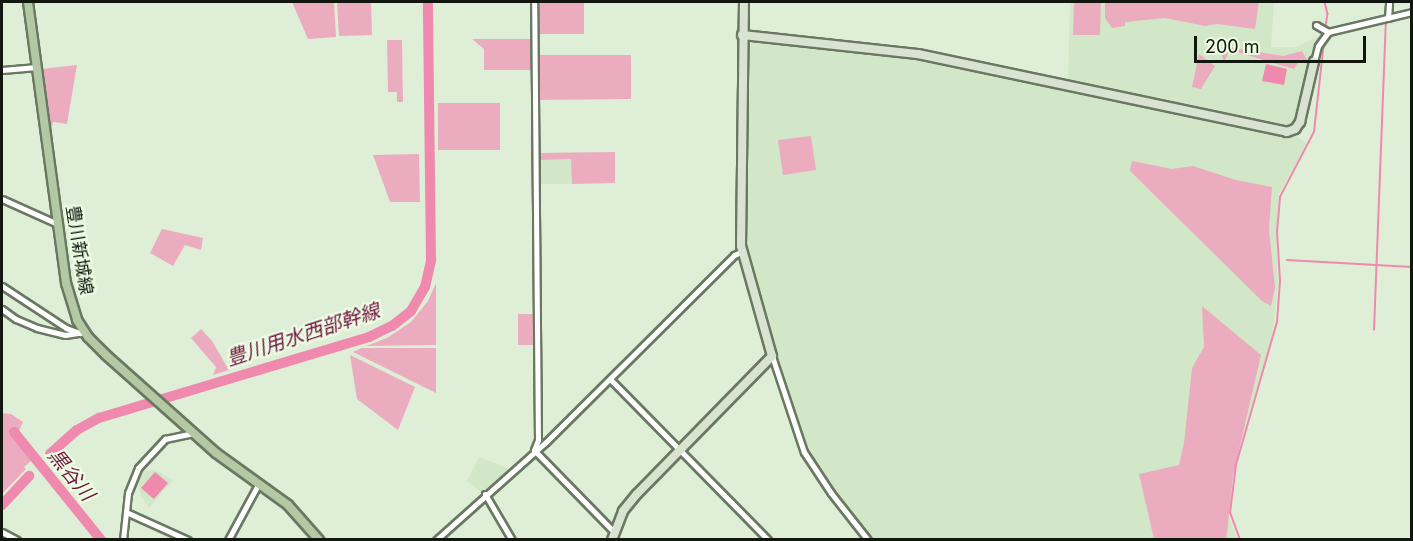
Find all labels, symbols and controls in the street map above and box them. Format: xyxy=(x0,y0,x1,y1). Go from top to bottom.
scale bar xyxy=(1197,24,1370,62)
text: 200 m xyxy=(1205,36,1260,57)
street label: 豊川新城線 xyxy=(61,204,97,296)
water label: 豊川用水西部幹線 xyxy=(223,299,383,371)
water label: 黒谷川 xyxy=(43,444,99,506)

